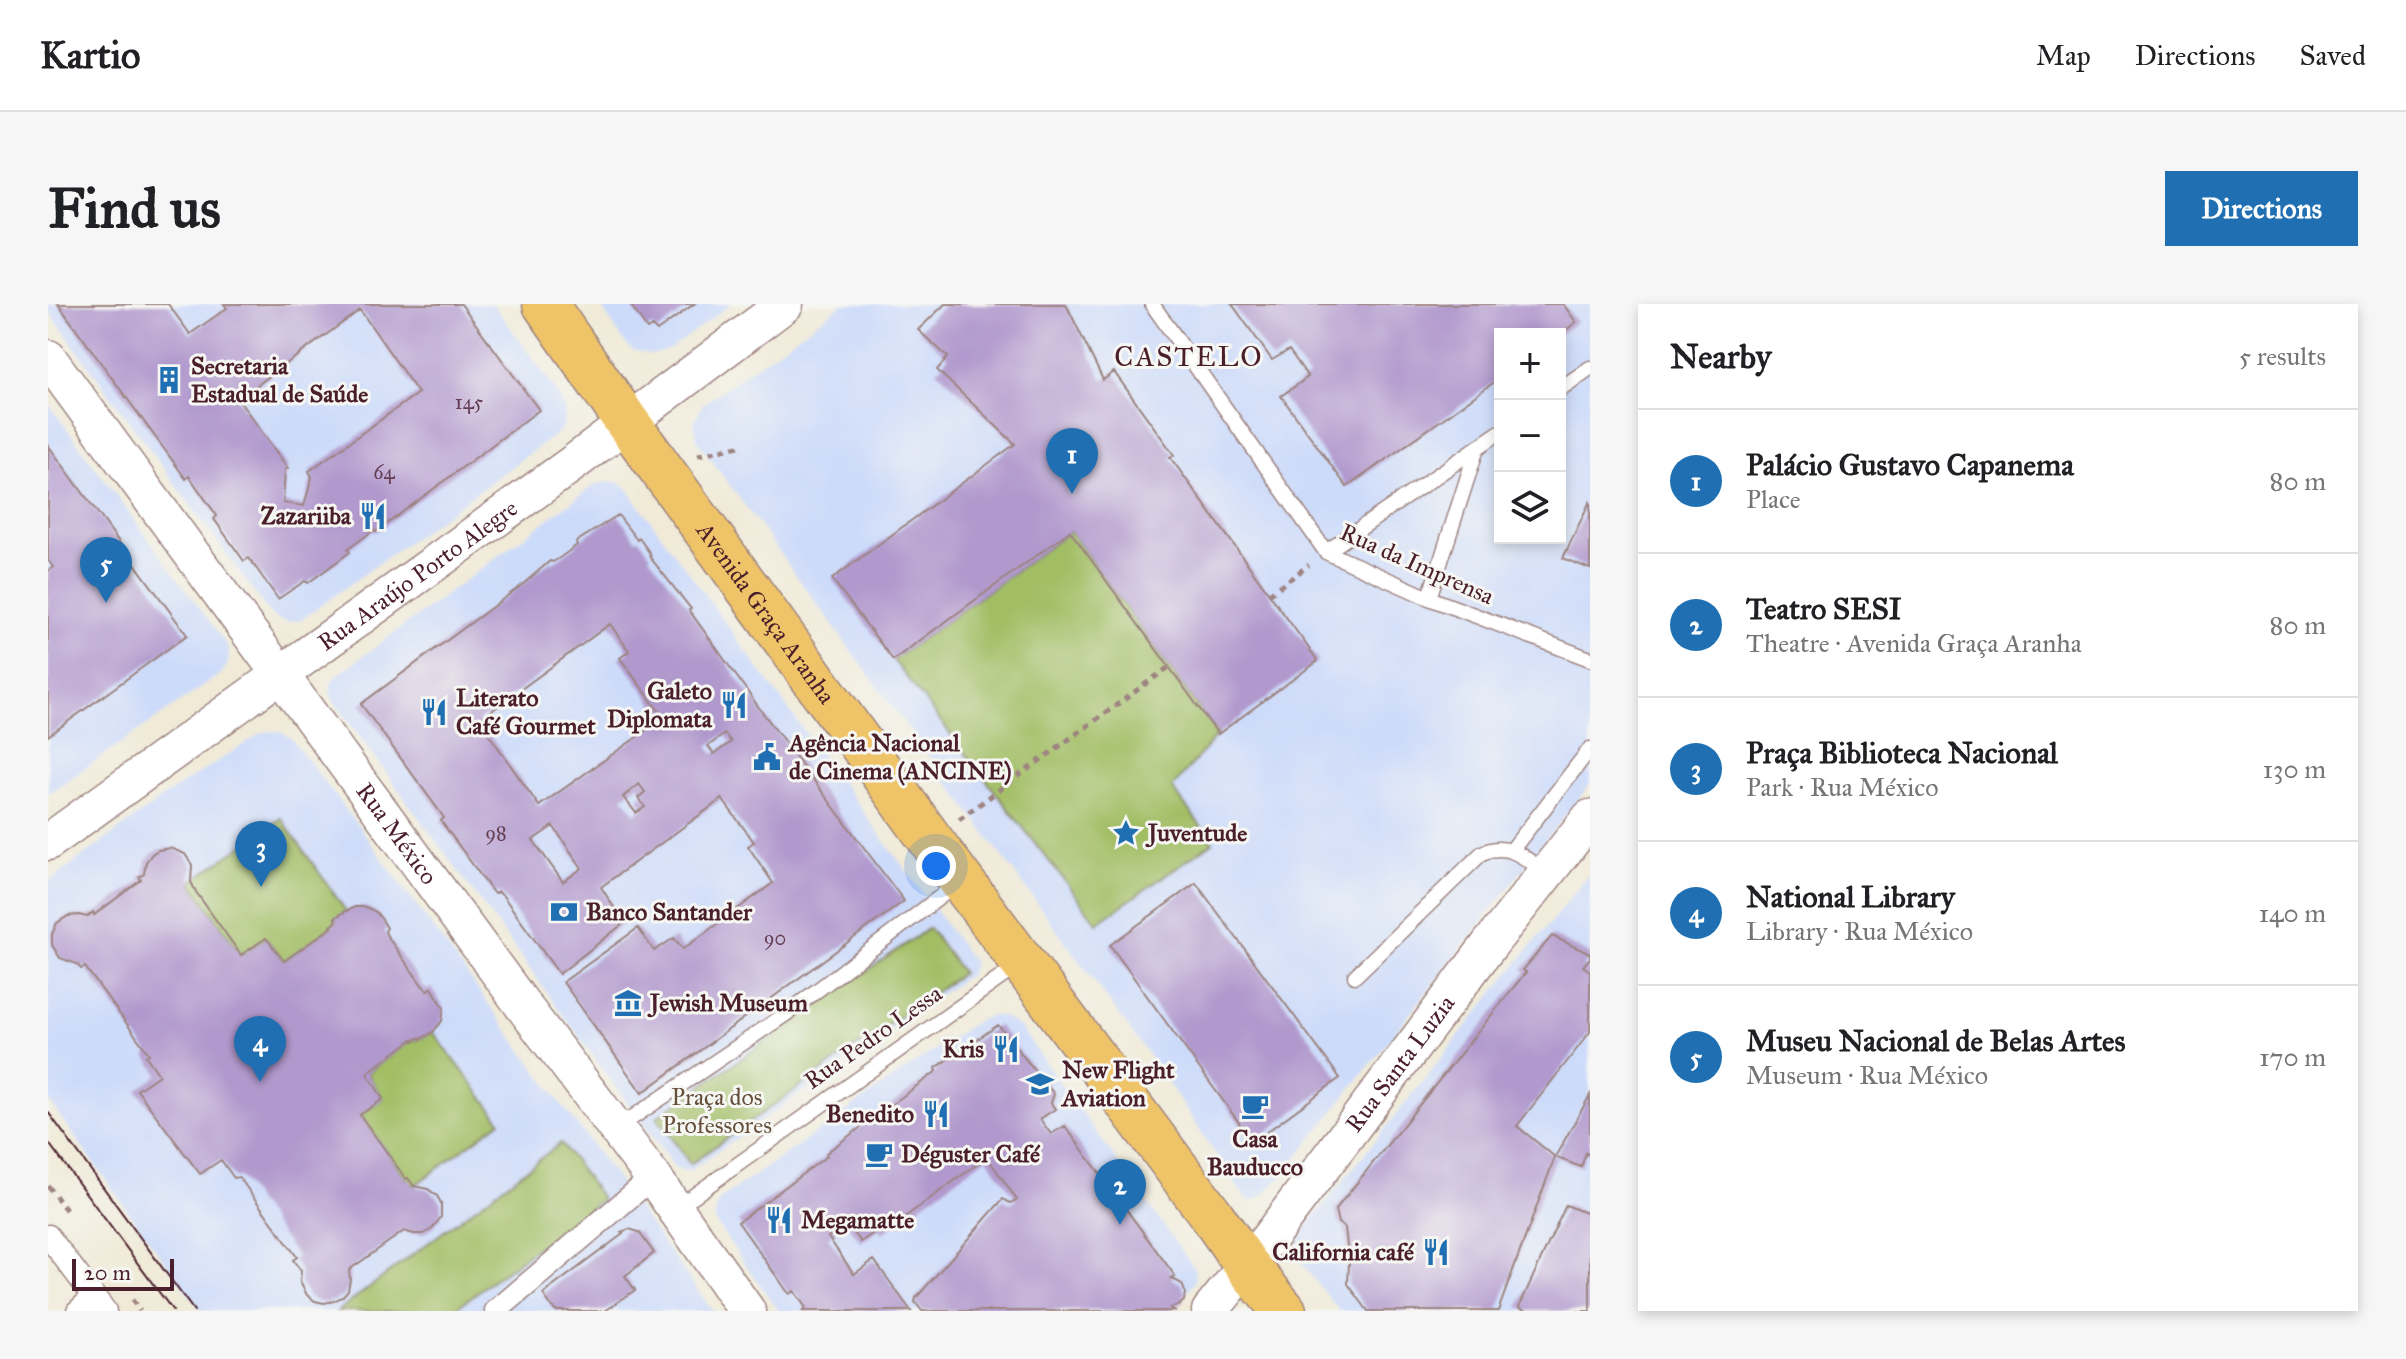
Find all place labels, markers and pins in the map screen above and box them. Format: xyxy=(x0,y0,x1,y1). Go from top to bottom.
place label: Secretaria Estadual de Saúde xyxy=(191,351,368,409)
building icon: Secretaria Estadual de Saúde xyxy=(154,365,184,395)
pin: 1 xyxy=(1046,428,1098,494)
place label: Zazariiba xyxy=(261,501,352,531)
restaurant icon: Zazariiba xyxy=(358,501,388,531)
pin: 5 xyxy=(80,537,132,603)
place label: Galeto Diplomata xyxy=(607,676,713,734)
place label: Literato Café Gourmet xyxy=(456,683,596,741)
restaurant icon: Galeto Diplomata xyxy=(719,690,749,720)
restaurant icon: Literato Café Gourmet xyxy=(419,697,449,727)
place label: Agência Nacional de Cinema (ANCINE) xyxy=(787,728,1012,786)
public building icon: Agência Nacional de Cinema (ANCINE) xyxy=(752,742,782,772)
place icon: Juventude xyxy=(1111,818,1141,848)
place label: Juventude xyxy=(1145,818,1247,848)
pin: 3 xyxy=(235,821,287,887)
bank icon: Banco Santander xyxy=(549,897,579,927)
place label: Banco Santander xyxy=(586,897,753,927)
museum icon: Jewish Museum xyxy=(613,988,643,1018)
place label: Jewish Museum xyxy=(647,988,809,1018)
pin: 4 xyxy=(234,1016,286,1082)
place label: Kris xyxy=(943,1034,984,1064)
restaurant icon: Kris xyxy=(991,1034,1021,1064)
place label: New Flight Aviation xyxy=(1060,1055,1175,1113)
school or university icon: New Flight Aviation xyxy=(1025,1069,1055,1099)
cafe icon: Casa Bauducco xyxy=(1240,1091,1270,1121)
place label: Benedito xyxy=(826,1099,914,1129)
restaurant icon: Benedito xyxy=(921,1099,951,1129)
place label: Casa Bauducco xyxy=(1207,1124,1303,1182)
cafe icon: Déguster Café xyxy=(864,1139,894,1169)
place label: Déguster Café xyxy=(901,1139,1041,1169)
pin: 2 xyxy=(1094,1159,1146,1225)
restaurant icon: Megamatte xyxy=(764,1205,794,1235)
place label: Megamatte xyxy=(801,1205,914,1235)
place label: California café xyxy=(1272,1237,1415,1267)
restaurant icon: California café xyxy=(1421,1237,1451,1267)

